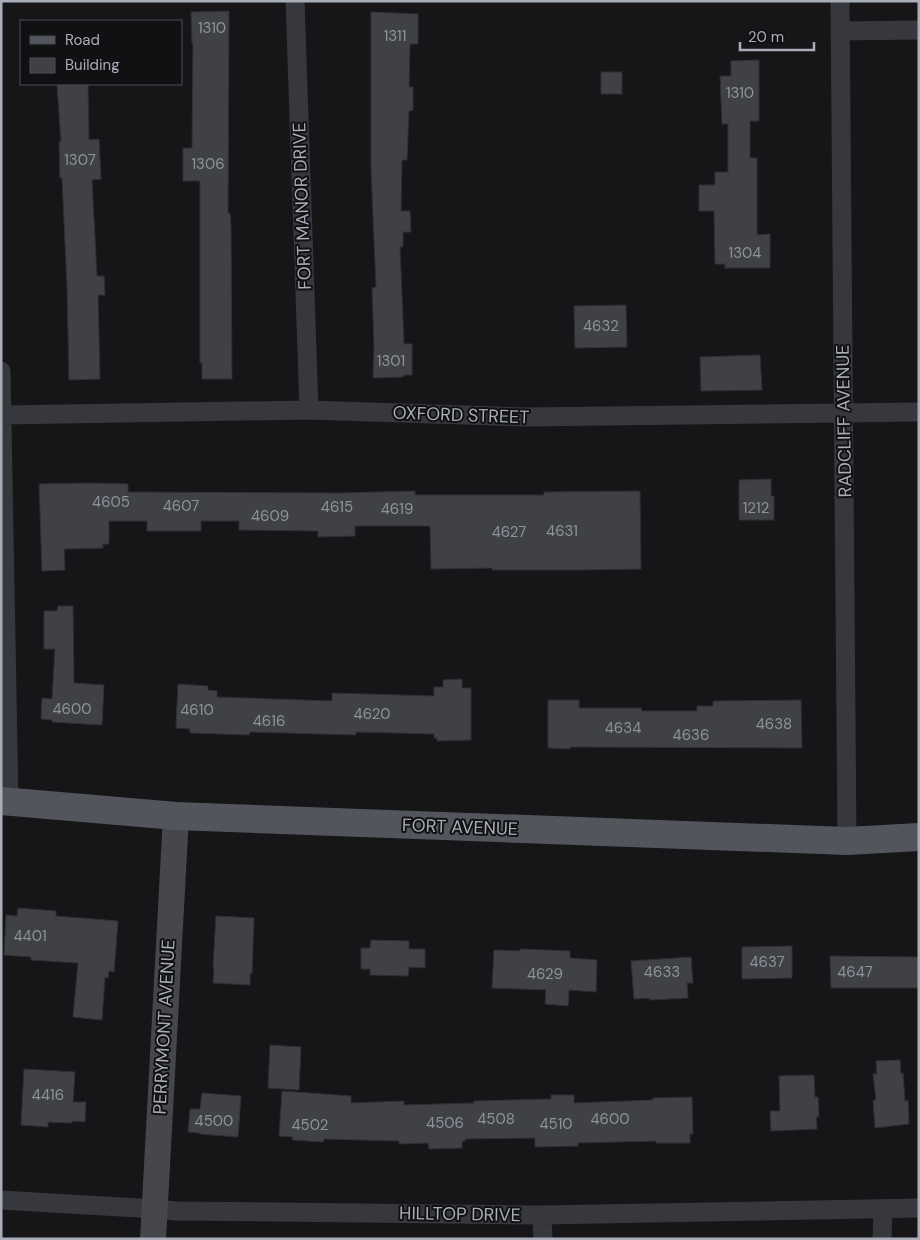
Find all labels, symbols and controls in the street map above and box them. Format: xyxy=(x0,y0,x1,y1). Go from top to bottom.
house number: 1310 xyxy=(198,18,226,38)
legend xyxy=(20,20,182,85)
scale bar xyxy=(740,20,814,52)
house number: 1311 xyxy=(384,26,406,46)
text: 20 m xyxy=(748,27,784,47)
text: Road xyxy=(65,30,100,50)
text: Building xyxy=(65,55,120,75)
house number: 1310 xyxy=(726,83,754,103)
street label: FORT MANOR DRIVE xyxy=(287,122,317,290)
house number: 1307 xyxy=(64,150,96,170)
house number: 1306 xyxy=(191,154,225,174)
house number: 1304 xyxy=(729,243,761,263)
house number: 4632 xyxy=(583,316,619,336)
street label: RADCLIFF AVENUE xyxy=(831,345,857,497)
house number: 1301 xyxy=(377,351,405,371)
street label: OXFORD STREET xyxy=(392,401,530,429)
house number: 4605 xyxy=(92,492,130,512)
house number: 4607 xyxy=(163,496,199,516)
house number: 4615 xyxy=(321,497,353,517)
house number: 1212 xyxy=(743,498,769,518)
house number: 4619 xyxy=(381,499,413,519)
house number: 4609 xyxy=(251,506,289,526)
house number: 4631 xyxy=(546,521,578,541)
house number: 4627 xyxy=(492,522,526,542)
house number: 4600 xyxy=(52,699,92,719)
house number: 4610 xyxy=(180,700,214,720)
house number: 4620 xyxy=(354,704,390,724)
house number: 4616 xyxy=(253,711,285,731)
house number: 4638 xyxy=(756,714,792,734)
house number: 4634 xyxy=(605,718,641,738)
house number: 4636 xyxy=(673,725,709,745)
street label: FORT AVENUE xyxy=(402,813,518,841)
house number: 4401 xyxy=(13,926,47,946)
street label: PERRYMONT AVENUE xyxy=(147,939,181,1115)
house number: 4637 xyxy=(749,952,785,972)
house number: 4633 xyxy=(644,962,680,982)
house number: 4647 xyxy=(837,962,873,982)
house number: 4629 xyxy=(527,964,563,984)
house number: 4416 xyxy=(32,1085,64,1105)
house number: 4508 xyxy=(477,1109,515,1129)
house number: 4600 xyxy=(590,1109,630,1129)
house number: 4500 xyxy=(195,1111,233,1131)
house number: 4506 xyxy=(426,1113,464,1133)
house number: 4510 xyxy=(539,1114,573,1134)
house number: 4502 xyxy=(291,1115,329,1135)
street label: HILLTOP DRIVE xyxy=(399,1201,521,1227)

